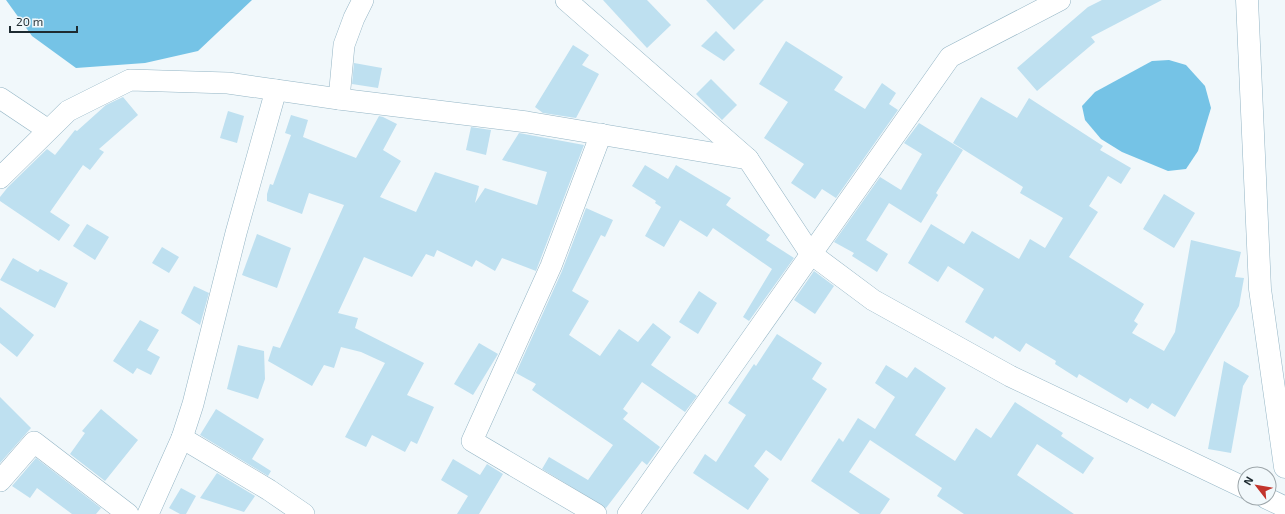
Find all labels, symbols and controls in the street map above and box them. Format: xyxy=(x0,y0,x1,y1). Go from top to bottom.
scale bar xyxy=(10,8,77,34)
text: 20 m xyxy=(16,14,43,28)
north arrow xyxy=(1237,466,1277,506)
text: N xyxy=(1240,474,1256,487)

